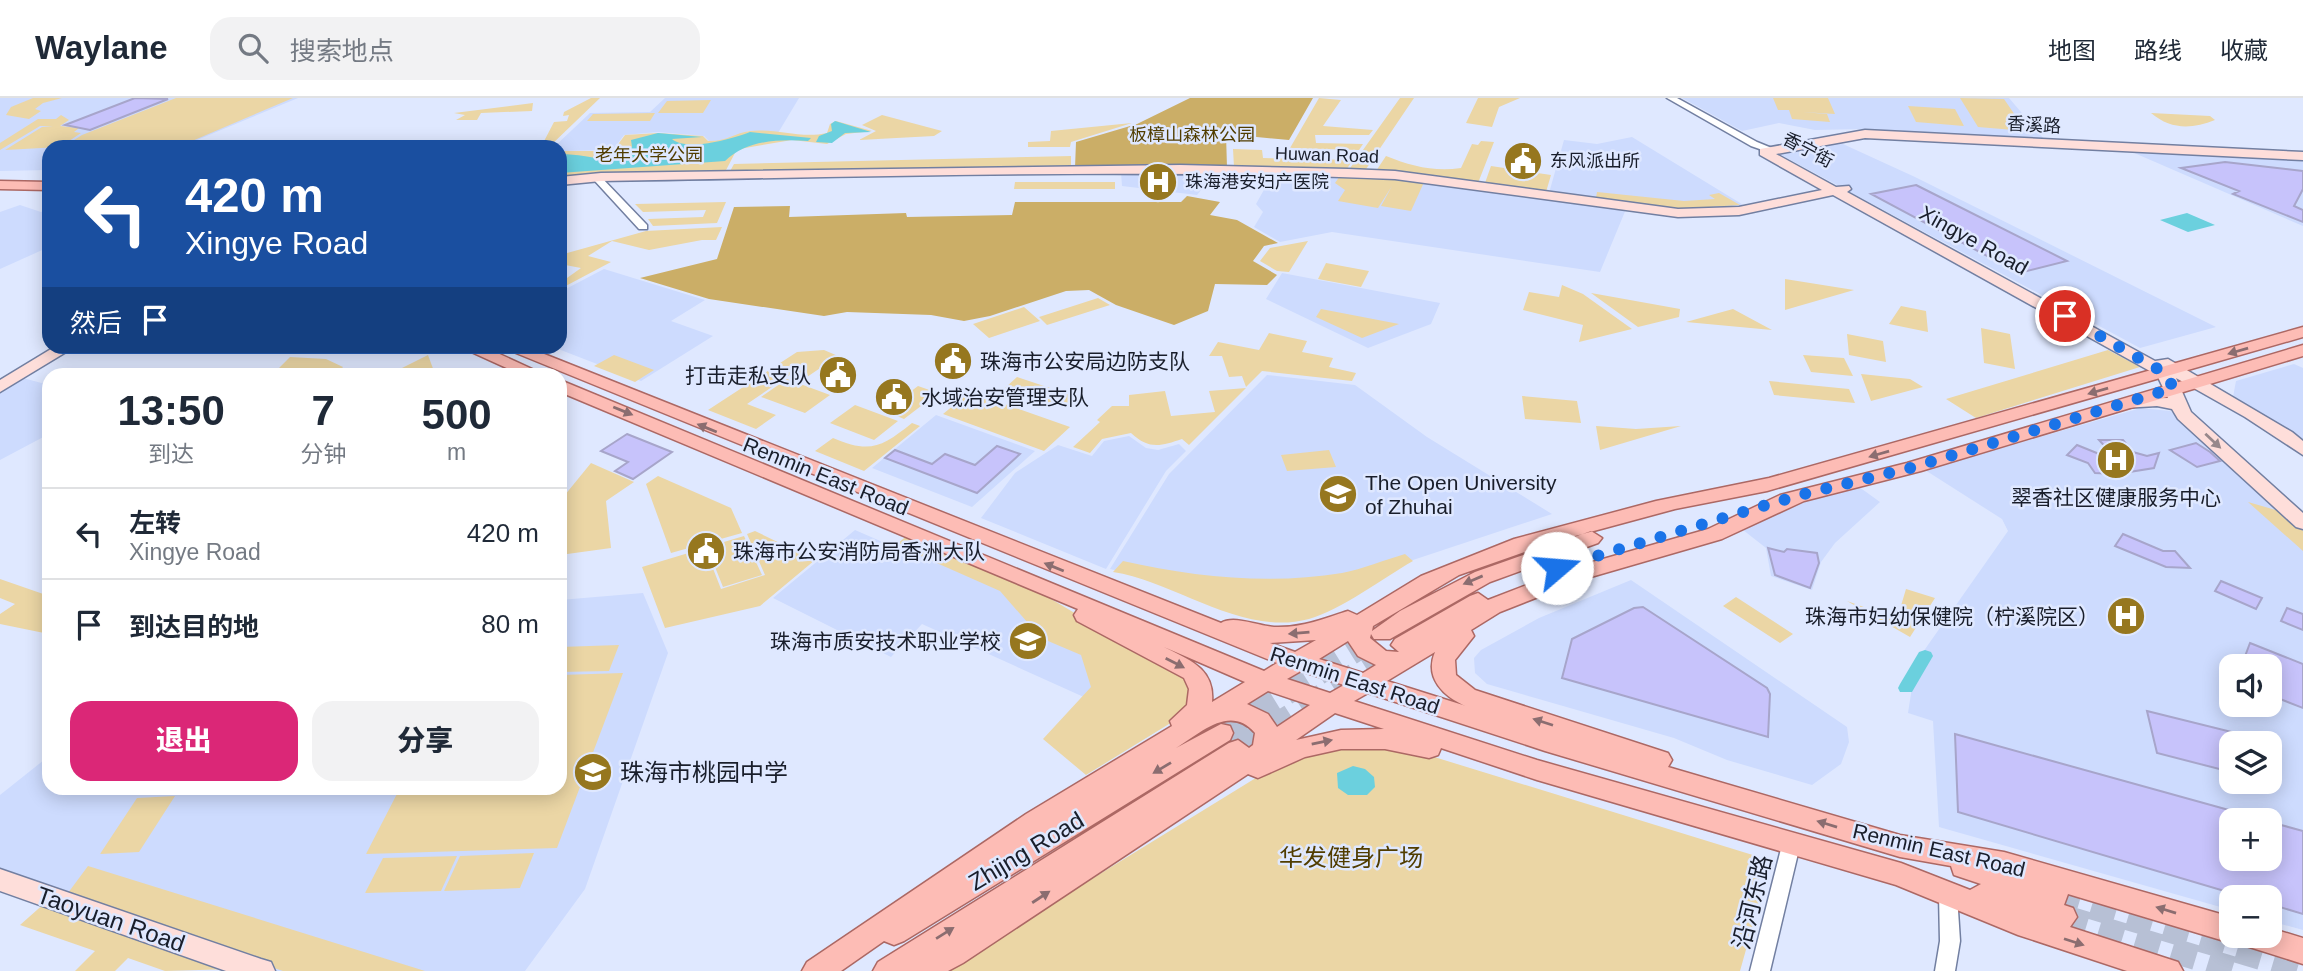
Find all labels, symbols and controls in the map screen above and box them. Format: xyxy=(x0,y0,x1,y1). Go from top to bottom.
search box xyxy=(210,17,700,80)
text: Waylane xyxy=(35,29,168,66)
icon: search xyxy=(234,29,272,67)
text: 搜索地点 xyxy=(290,36,394,66)
text: 地图 xyxy=(2048,37,2096,64)
text: 路线 xyxy=(2134,37,2182,64)
text: 收藏 xyxy=(2220,37,2268,64)
street label: 香溪路 xyxy=(2007,114,2061,136)
park label: 板樟山森林公园 xyxy=(1129,125,1255,145)
street label: 香宁街 xyxy=(1779,128,1837,172)
public building icon: 东风派出所 xyxy=(1502,140,1544,182)
street label: Huwan Road xyxy=(1275,143,1379,167)
park label: 老年大学公园 xyxy=(595,145,703,165)
place label: 东风派出所 xyxy=(1550,151,1640,171)
hospital icon: 珠海港安妇产医院 xyxy=(1137,161,1179,203)
icon: left xyxy=(70,168,161,259)
text: 420 m xyxy=(185,168,324,222)
place label: 珠海港安妇产医院 xyxy=(1185,172,1329,192)
street label: Xingye Road xyxy=(1916,201,2032,279)
text: Xingye Road xyxy=(185,225,368,261)
pin xyxy=(2035,286,2095,346)
icon: arrive xyxy=(2046,297,2084,335)
icon: arrive xyxy=(136,301,174,339)
text: 然后 xyxy=(70,308,122,338)
public building icon: 珠海市公安局边防支队 xyxy=(932,340,974,382)
one-way arrow xyxy=(2227,346,2249,357)
place label: 珠海市公安局边防支队 xyxy=(980,350,1190,373)
public building icon: 打击走私支队 xyxy=(817,354,859,396)
place label: 打击走私支队 xyxy=(685,364,811,387)
public building icon: 水域治安管理支队 xyxy=(873,376,915,418)
place label: 水域治安管理支队 xyxy=(921,386,1089,409)
text: 13:50 xyxy=(117,387,225,434)
text: 7 xyxy=(311,387,335,434)
one-way arrow xyxy=(2087,387,2108,397)
text: 500 xyxy=(422,391,492,438)
one-way arrow xyxy=(613,406,634,417)
one-way arrow xyxy=(696,422,717,433)
street label: Renmin East Road xyxy=(740,432,912,520)
one-way arrow xyxy=(2204,433,2222,449)
text: m xyxy=(447,439,466,465)
hospital icon: 翠香社区健康服务中心 xyxy=(2095,439,2137,481)
text: 到达 xyxy=(148,441,194,467)
text: 分钟 xyxy=(300,441,346,467)
one-way arrow xyxy=(1868,449,1889,459)
place label: The Open University of Zhuhai xyxy=(1365,471,1557,518)
school or university icon: The Open University of Zhuhai xyxy=(1317,473,1359,515)
place label: 翠香社区健康服务中心 xyxy=(2011,486,2221,509)
text: 左转 xyxy=(129,508,181,538)
icon: left xyxy=(70,515,108,553)
text: 420 m xyxy=(467,518,539,548)
public building icon: 珠海市公安消防局香洲大队 xyxy=(685,530,727,572)
position arrow xyxy=(1520,531,1594,605)
text: Xingye Road xyxy=(129,539,261,565)
place label: 珠海市公安消防局香洲大队 xyxy=(733,540,985,563)
one-way arrow xyxy=(1044,562,1065,573)
one-way arrow xyxy=(1462,575,1483,586)
hospital icon: 珠海市妇幼保健院（柠溪院区） xyxy=(2105,595,2147,637)
place label: 珠海市妇幼保健院（柠溪院区） xyxy=(1805,605,2099,628)
icon: arrive xyxy=(70,606,108,644)
text: 80 m xyxy=(481,609,539,639)
text: 到达目的地 xyxy=(129,612,259,642)
school or university icon: 珠海市质安技术职业学校 xyxy=(1007,620,1049,662)
one-way arrow xyxy=(1288,628,1310,639)
place label: 珠海市质安技术职业学校 xyxy=(770,630,1001,653)
street label: Renmin East Road xyxy=(1268,642,1442,718)
map controls xyxy=(2219,654,2282,948)
button: sound xyxy=(2219,654,2282,717)
one-way arrow xyxy=(1165,657,1185,668)
button: 退出 xyxy=(70,701,298,781)
button: 分享 xyxy=(312,701,539,781)
one-way arrow xyxy=(1532,716,1553,727)
button: layers xyxy=(2219,731,2282,794)
one-way arrow xyxy=(1311,736,1333,747)
school or university icon: 珠海市桃园中学 xyxy=(572,751,614,793)
place label: 珠海市桃园中学 xyxy=(620,759,788,786)
one-way arrow xyxy=(1153,762,1172,774)
street label: Zhijng Road xyxy=(964,806,1088,896)
button: + xyxy=(2219,808,2282,871)
one-way arrow xyxy=(1817,818,1838,828)
street label: Renmin East Road xyxy=(1851,819,2027,881)
park label: 华发健身广场 xyxy=(1279,844,1423,871)
street label: 沿河东路 xyxy=(1727,852,1777,952)
street label: Taoyuan Road xyxy=(33,881,189,957)
button: − xyxy=(2219,885,2282,948)
one-way arrow xyxy=(1031,891,1050,904)
one-way arrow xyxy=(2155,905,2176,915)
one-way arrow xyxy=(935,927,954,940)
one-way arrow xyxy=(2064,937,2085,948)

